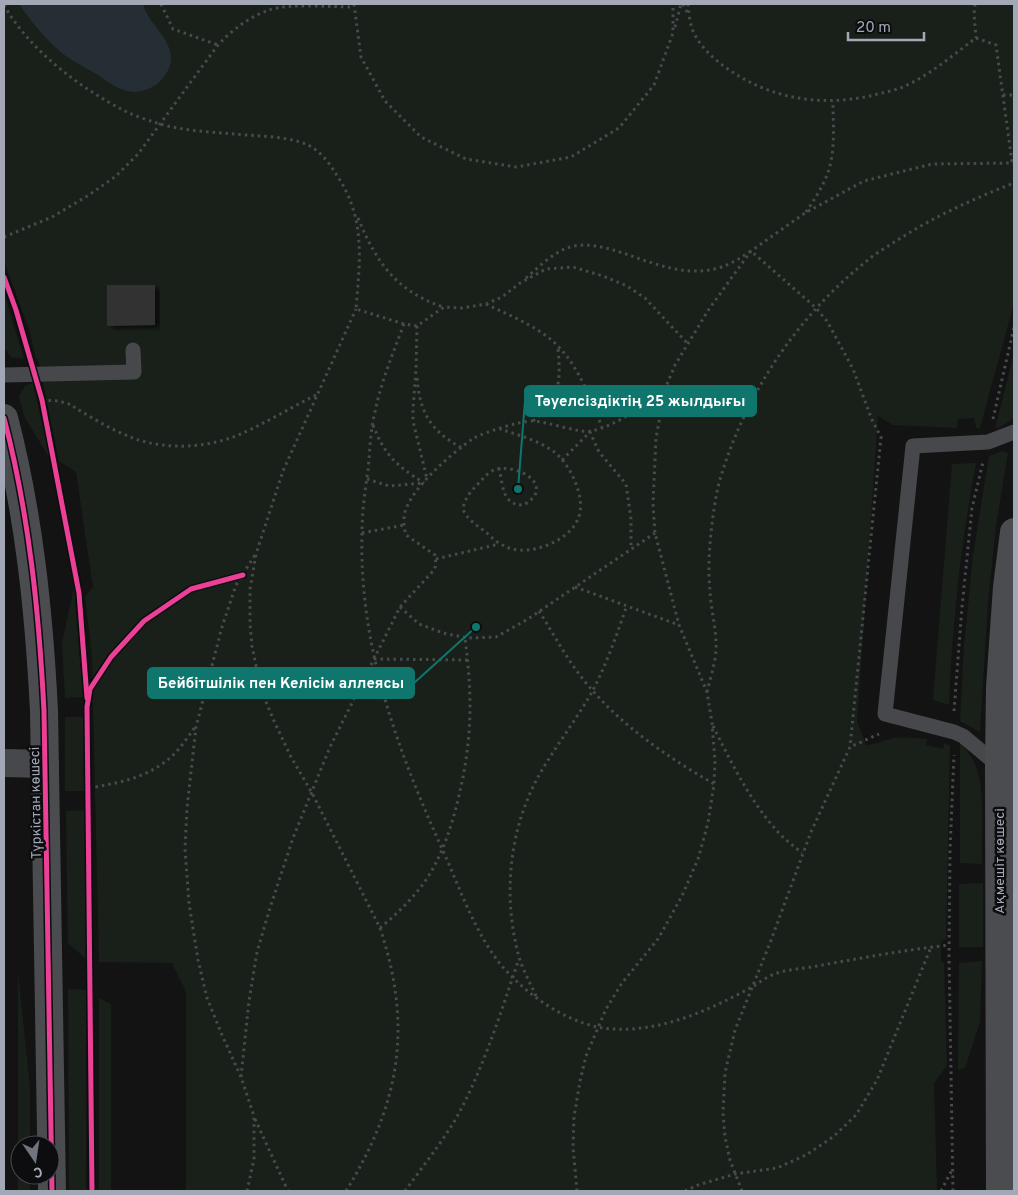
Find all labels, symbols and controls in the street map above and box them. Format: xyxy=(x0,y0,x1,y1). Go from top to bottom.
scale bar xyxy=(848,10,924,42)
text: 20 m xyxy=(856,19,891,38)
callout: Тәуелсіздіктің 25 жылдығы xyxy=(525,386,756,416)
text: Тәуелсіздіктің 25 жылдығы xyxy=(535,393,745,412)
callout: Бейбітшілік пен Келісім аллеясы xyxy=(148,668,414,698)
text: Бейбітшілік пен Келісім аллеясы xyxy=(158,675,404,694)
street label: Түркістан көшесі xyxy=(27,747,46,859)
street label: Ақмешіт көшесі xyxy=(992,808,1009,914)
north arrow xyxy=(10,1135,60,1185)
text: С xyxy=(31,1162,44,1181)

